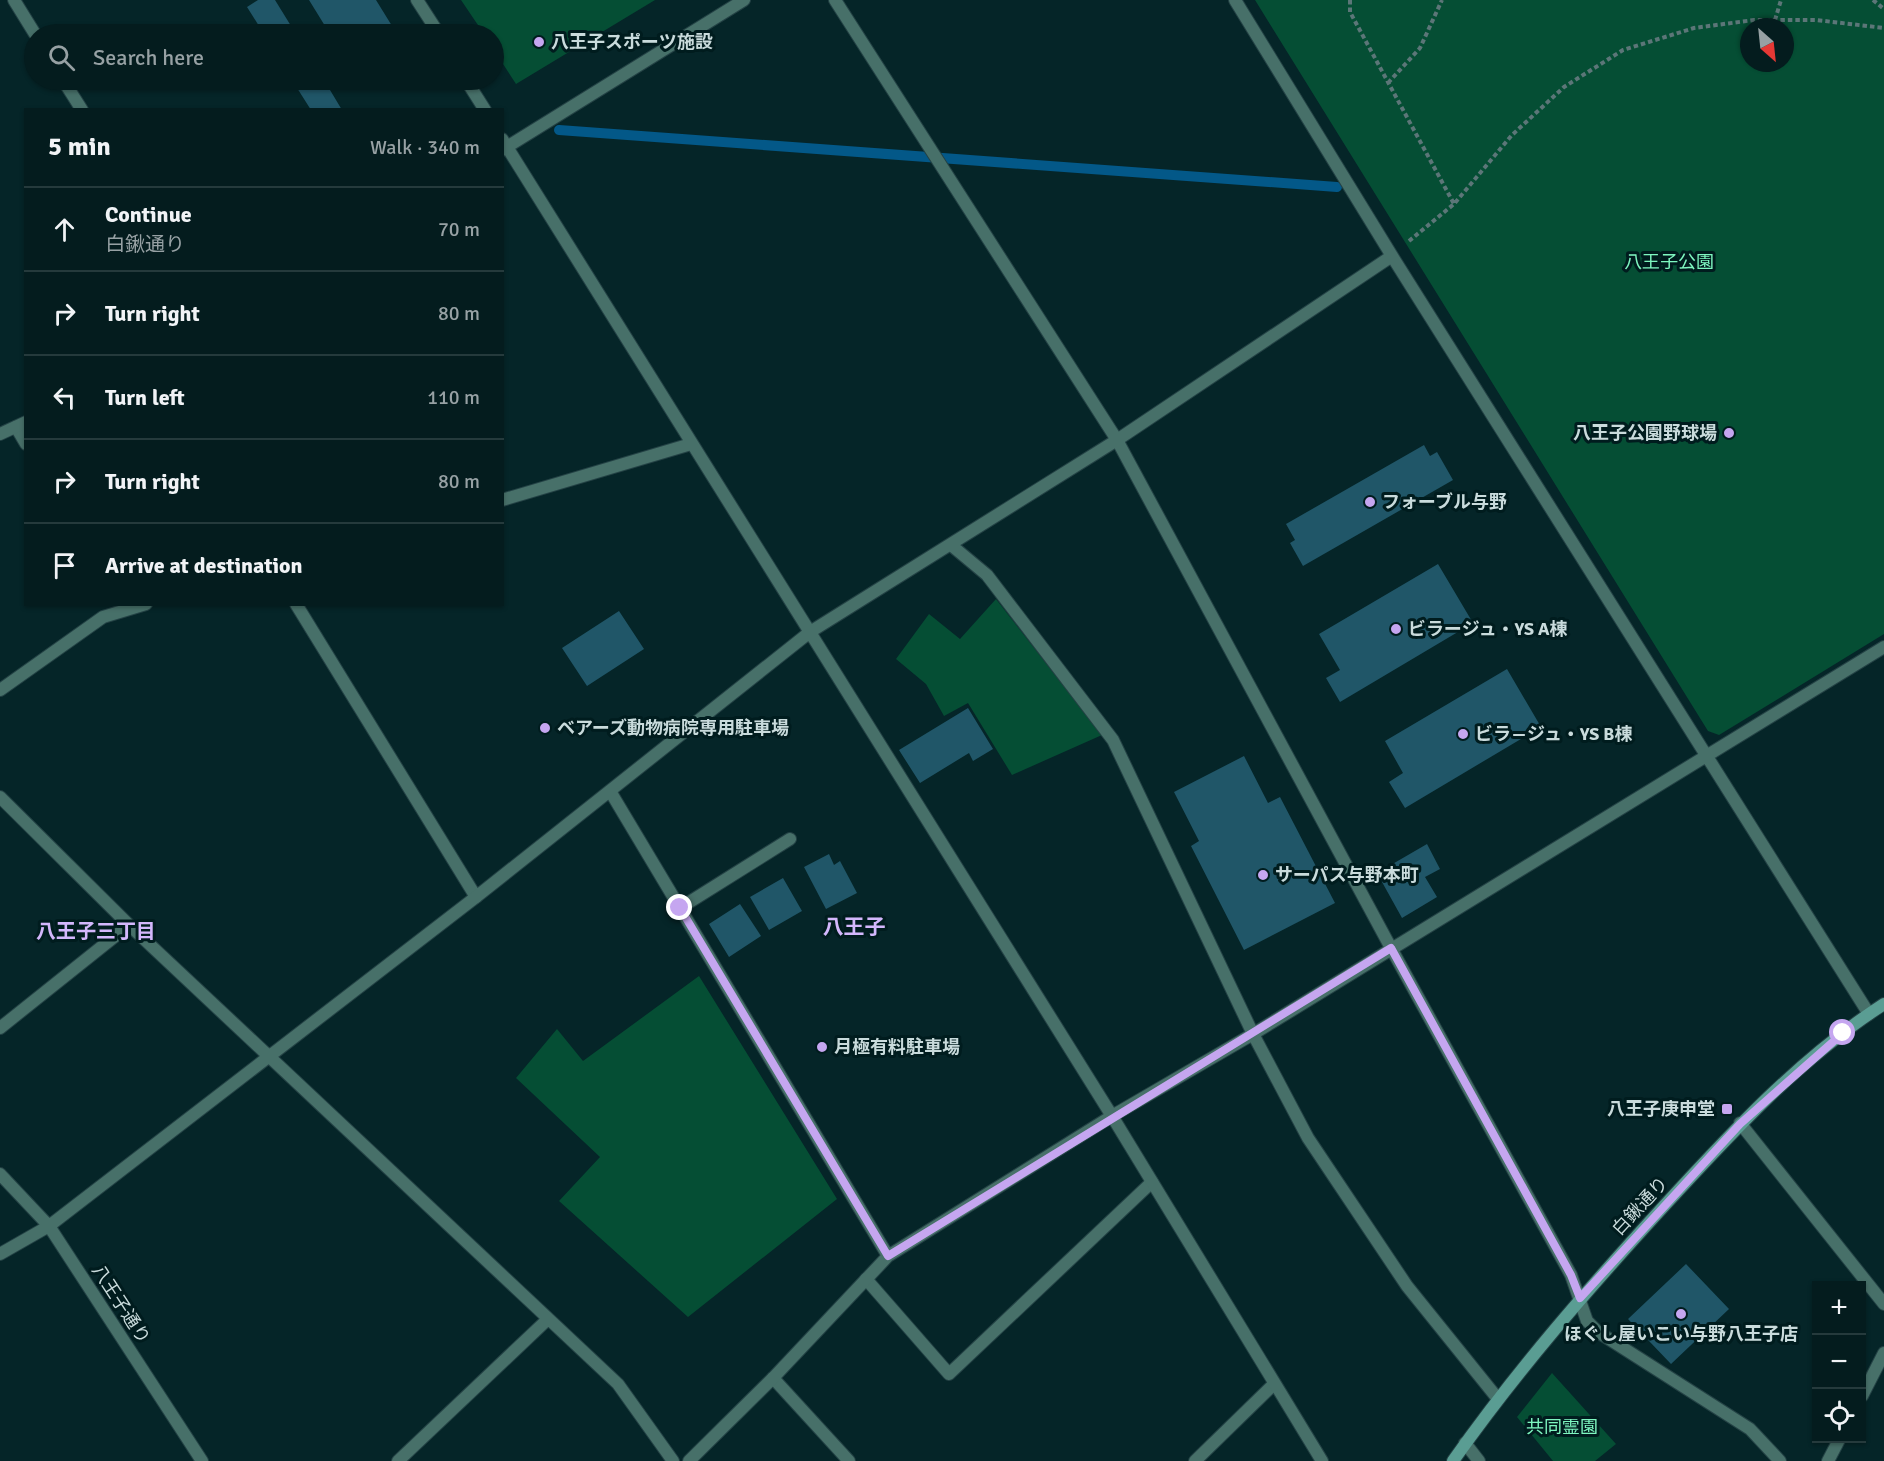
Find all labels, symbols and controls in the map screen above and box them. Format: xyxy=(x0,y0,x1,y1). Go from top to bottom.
north arrow xyxy=(1740,18,1794,72)
search box xyxy=(24,24,504,90)
place label: 八王子スポーツ施設 xyxy=(551,31,713,53)
marker: 八王子スポーツ施設 xyxy=(532,35,546,49)
icon: search xyxy=(45,41,78,74)
text: Search here xyxy=(93,44,204,71)
text: 5 min xyxy=(48,131,111,163)
text: Walk · 340 m xyxy=(370,135,480,160)
text: Continue xyxy=(105,201,192,228)
icon: ahead xyxy=(48,213,81,246)
text: 70 m xyxy=(438,217,480,242)
text: 白鍬通り xyxy=(105,232,185,257)
park label: 八王子公園 xyxy=(1624,251,1714,273)
icon: right xyxy=(48,297,81,330)
text: Turn right xyxy=(105,300,200,327)
text: 80 m xyxy=(438,301,480,326)
icon: left xyxy=(48,381,81,414)
text: Turn left xyxy=(105,384,185,411)
text: 110 m xyxy=(427,385,480,410)
place label: 八王子公園野球場 xyxy=(1573,422,1717,444)
marker: 八王子公園野球場 xyxy=(1722,426,1736,440)
icon: right xyxy=(48,465,81,498)
text: Turn right xyxy=(105,468,200,495)
text: 80 m xyxy=(438,469,480,494)
place label: フォーブル与野 xyxy=(1382,491,1507,513)
marker: フォーブル与野 xyxy=(1363,495,1377,509)
icon: arrive xyxy=(48,549,81,582)
text: Arrive at destination xyxy=(105,552,302,579)
place label: ビラージュ・YS A棟 xyxy=(1408,618,1567,640)
marker: ビラージュ・YS A棟 xyxy=(1389,622,1403,636)
place label: ベアーズ動物病院専用駐車場 xyxy=(557,717,789,739)
marker: ベアーズ動物病院専用駐車場 xyxy=(538,721,552,735)
place label: ビラ―ジュ・YS B棟 xyxy=(1475,723,1632,745)
marker: ビラ―ジュ・YS B棟 xyxy=(1456,727,1470,741)
place label: サーパス与野本町 xyxy=(1275,864,1419,886)
marker: サーパス与野本町 xyxy=(1256,868,1270,882)
route end xyxy=(666,894,692,920)
district label: 八王子 xyxy=(823,914,886,940)
district label: 八王子三丁目 xyxy=(36,919,156,944)
route start xyxy=(1829,1019,1855,1045)
place label: 月極有料駐車場 xyxy=(834,1036,960,1058)
marker: 月極有料駐車場 xyxy=(815,1040,829,1054)
place label: 八王子庚申堂 xyxy=(1607,1098,1715,1120)
marker: 八王子庚申堂 xyxy=(1720,1102,1734,1116)
street label: 白鍬通り xyxy=(1607,1172,1673,1240)
street label: 八王子通り xyxy=(87,1260,155,1348)
map controls xyxy=(1812,1281,1866,1443)
button: + xyxy=(1812,1281,1866,1335)
marker: ほぐし屋いこい与野八王子店 xyxy=(1674,1307,1688,1321)
place label: ほぐし屋いこい与野八王子店 xyxy=(1564,1323,1798,1345)
button: − xyxy=(1812,1335,1866,1389)
button: locate xyxy=(1812,1389,1866,1443)
park label: 共同霊園 xyxy=(1526,1416,1598,1438)

